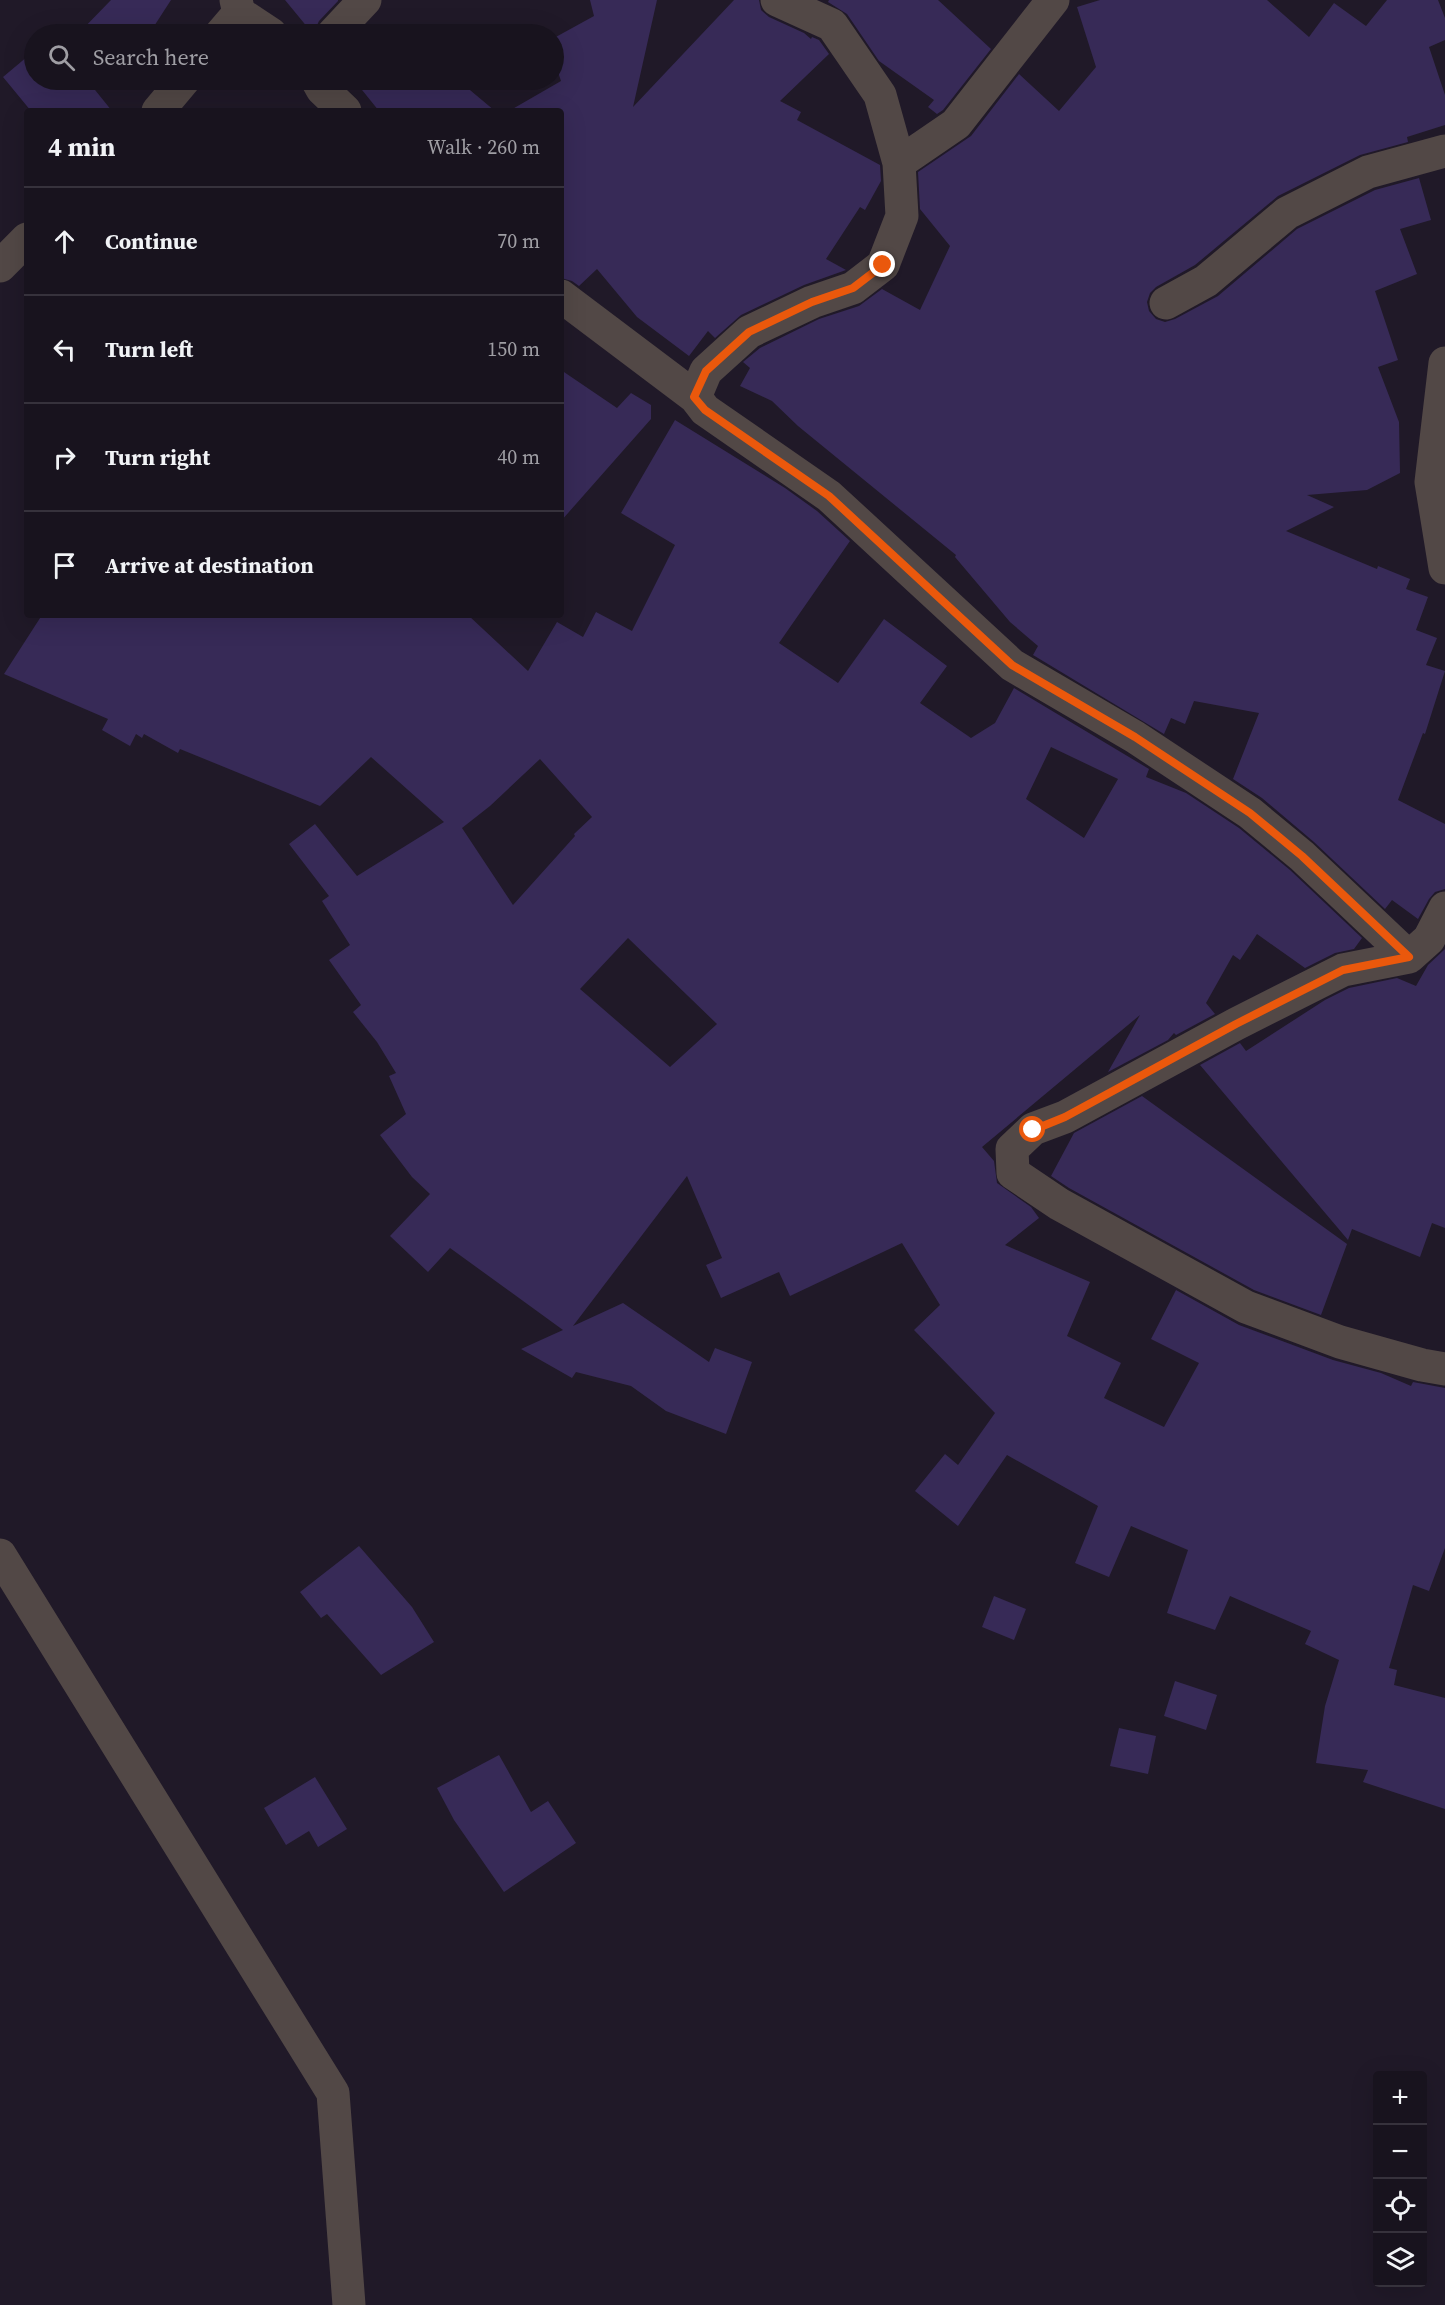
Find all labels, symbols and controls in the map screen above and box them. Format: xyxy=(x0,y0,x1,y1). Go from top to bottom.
search box xyxy=(24,24,564,90)
icon: search xyxy=(45,41,78,74)
text: Search here xyxy=(93,42,209,72)
text: 4 min xyxy=(48,129,115,165)
text: Walk · 260 m xyxy=(427,133,540,161)
icon: ahead xyxy=(48,225,81,258)
text: Continue xyxy=(105,226,198,256)
text: 70 m xyxy=(497,227,540,255)
route end xyxy=(869,251,895,277)
icon: left xyxy=(48,333,81,366)
text: Turn left xyxy=(105,334,193,364)
text: 150 m xyxy=(487,335,540,363)
icon: right xyxy=(48,441,81,474)
text: Turn right xyxy=(105,442,210,472)
text: 40 m xyxy=(497,443,540,471)
icon: arrive xyxy=(48,549,81,582)
text: Arrive at destination xyxy=(105,550,314,580)
route start xyxy=(1019,1116,1045,1142)
map controls xyxy=(1373,2071,1427,2287)
button: + xyxy=(1373,2071,1427,2125)
button: − xyxy=(1373,2125,1427,2179)
button: locate xyxy=(1373,2179,1427,2233)
button: layers xyxy=(1373,2233,1427,2287)

